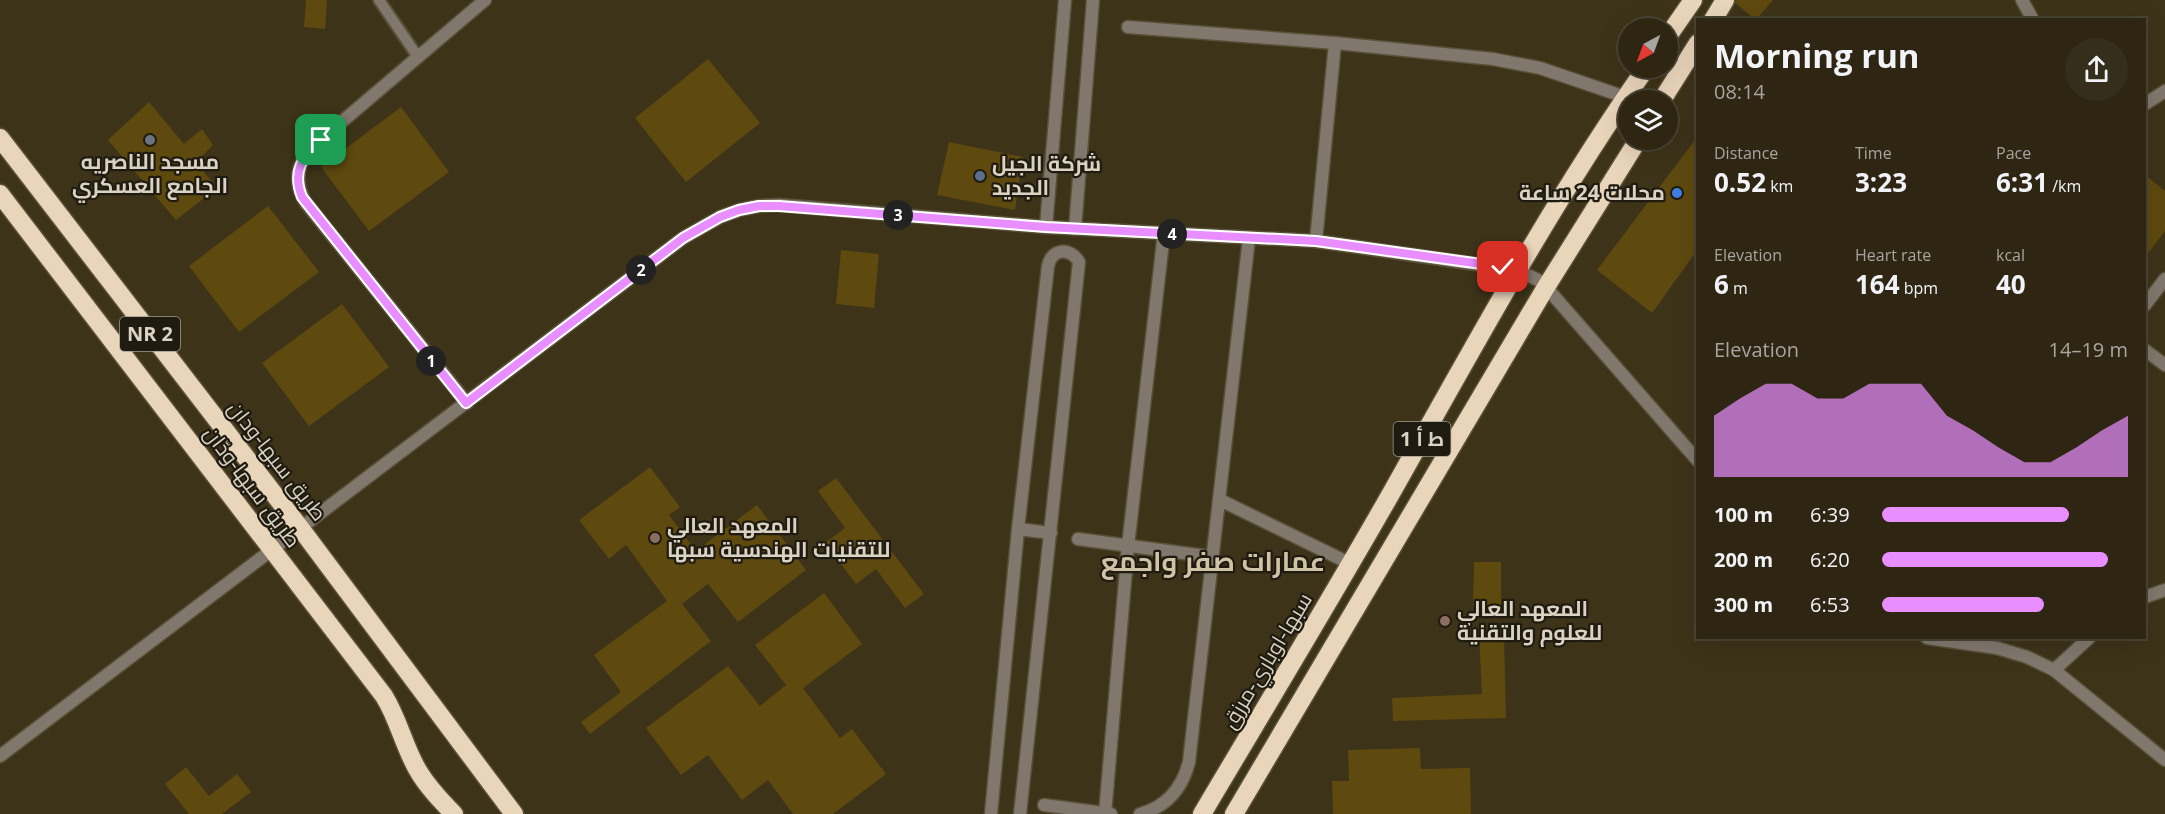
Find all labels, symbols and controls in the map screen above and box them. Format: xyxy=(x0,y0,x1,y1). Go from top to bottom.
north arrow xyxy=(1618,18,1678,78)
map controls xyxy=(1618,18,1678,150)
text: Morning run xyxy=(1714,33,1920,78)
button: share xyxy=(2065,38,2128,101)
text: 08:14 xyxy=(1714,78,1765,105)
button: layers xyxy=(1618,90,1678,150)
pin xyxy=(295,114,346,165)
icon: arrive xyxy=(304,123,337,156)
marker: مسجد الناصريه الجامع العسكري xyxy=(143,133,157,147)
text: Distance xyxy=(1714,142,1778,164)
text: Time xyxy=(1855,142,1892,164)
text: Pace xyxy=(1996,142,2031,164)
place label: مسجد الناصريه الجامع العسكري xyxy=(72,147,228,203)
place label: شركة الجيل الجديد xyxy=(992,149,1101,201)
text: 0.52 xyxy=(1714,164,1766,200)
text: 3:23 xyxy=(1855,164,1907,200)
text: 6:31 xyxy=(1996,164,2048,200)
marker: شركة الجيل الجديد xyxy=(973,169,987,183)
text: km xyxy=(1766,175,1793,197)
text: /km xyxy=(2048,175,2081,197)
place label: محلات 24 ساعة xyxy=(1519,178,1665,206)
marker: محلات 24 ساعة xyxy=(1670,186,1684,200)
pin: 3 xyxy=(883,200,913,230)
text: 3 xyxy=(893,204,903,226)
pin: 4 xyxy=(1157,219,1187,249)
text: 4 xyxy=(1167,223,1177,245)
pin xyxy=(1477,241,1528,292)
text: Elevation xyxy=(1714,244,1782,266)
text: Heart rate xyxy=(1855,244,1931,266)
text: kcal xyxy=(1996,244,2025,266)
icon: check xyxy=(1486,250,1519,283)
pin: 2 xyxy=(626,255,656,285)
text: 2 xyxy=(636,259,646,281)
text: 6 xyxy=(1714,266,1729,302)
text: 164 xyxy=(1855,266,1900,302)
text: 40 xyxy=(1996,266,2026,302)
text: m xyxy=(1729,277,1748,299)
text: bpm xyxy=(1900,277,1938,299)
road number: NR 2 xyxy=(120,317,180,351)
text: Elevation xyxy=(1714,336,1799,363)
text: 14–19 m xyxy=(2049,336,2128,363)
pin: 1 xyxy=(416,346,446,376)
text: 1 xyxy=(426,350,436,372)
street label: طريق سبها-ودان xyxy=(222,395,333,526)
street label: طريق سبها-ودّان xyxy=(198,420,308,553)
road number: ط أ 1 xyxy=(1394,422,1450,456)
text: 100 m xyxy=(1714,501,1773,528)
text: 6:39 xyxy=(1810,501,1850,528)
place label: المعهد العالي للتقنيات الهندسية سبها xyxy=(667,511,890,563)
marker: المعهد العالي للتقنيات الهندسية سبها xyxy=(648,531,662,545)
district label: عمارات صفر واجمع xyxy=(1101,542,1325,580)
text: 200 m xyxy=(1714,546,1773,573)
text: 6:20 xyxy=(1810,546,1850,573)
street label: سبها-اوباري-مرزق xyxy=(1215,587,1320,735)
text: 300 m xyxy=(1714,591,1773,618)
text: 6:53 xyxy=(1810,591,1850,618)
place label: المعهد العالي للعلوم والتقنية xyxy=(1457,594,1602,647)
marker: المعهد العالي للعلوم والتقنية xyxy=(1438,614,1452,628)

